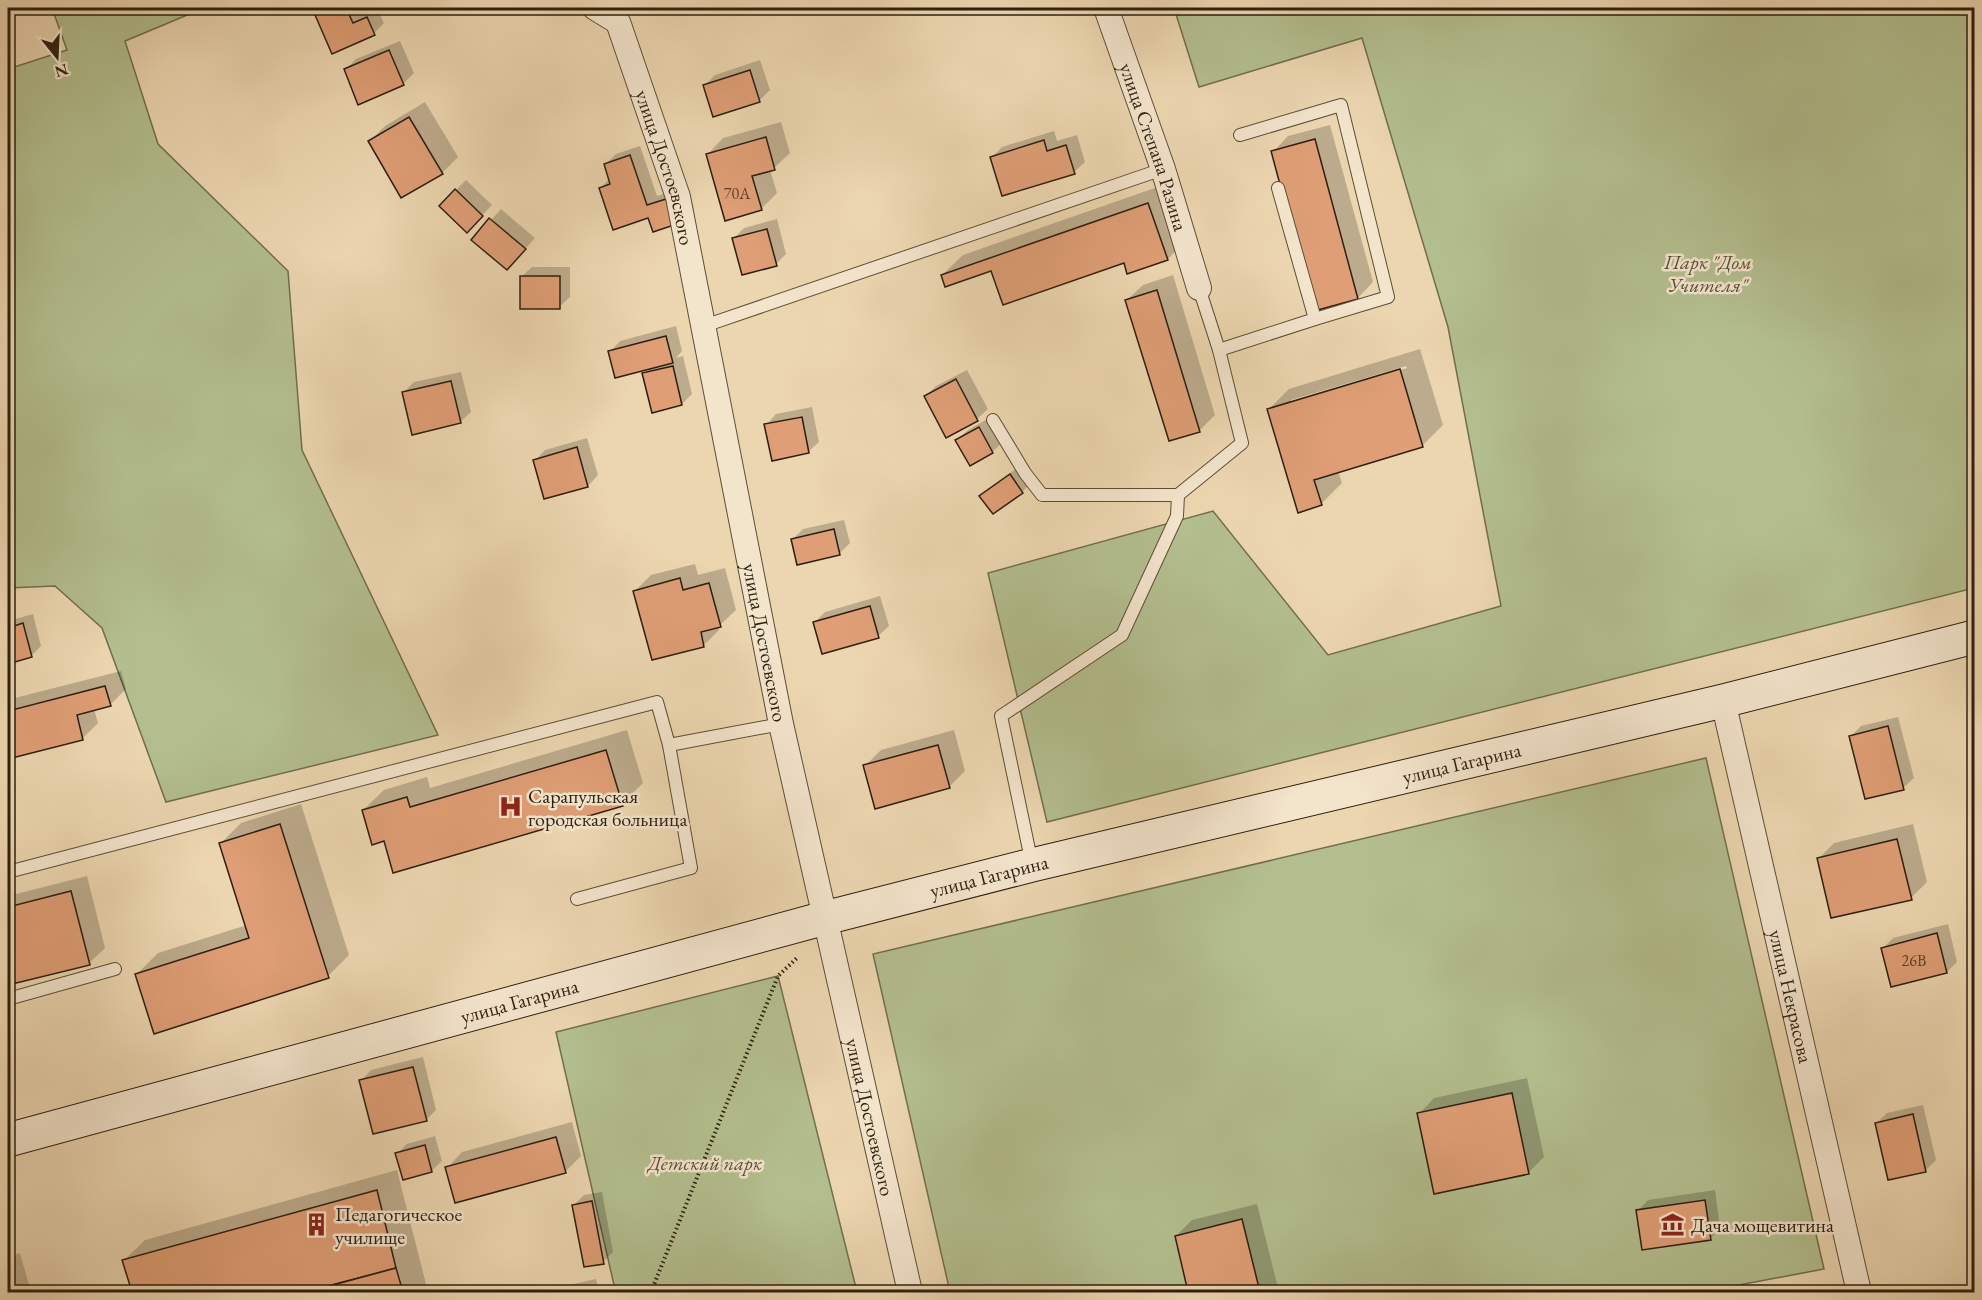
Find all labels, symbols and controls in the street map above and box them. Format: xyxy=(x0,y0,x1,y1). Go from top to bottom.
north arrow xyxy=(27,27,87,87)
text: N xyxy=(52,59,71,83)
street label: улица Степана Разина xyxy=(1113,59,1194,234)
street label: улица Достоевского xyxy=(629,86,700,247)
house number: 70А xyxy=(724,183,751,204)
park label: Парк "Дом Учителя" xyxy=(1663,249,1752,298)
street label: улица Достоевского xyxy=(737,561,793,724)
street label: улица Гагарина xyxy=(1400,736,1524,790)
place label: Сарапульская городская больница xyxy=(528,783,687,832)
hospital icon: Сарапульская городская больница xyxy=(497,794,523,820)
street label: улица Гагарина xyxy=(927,849,1051,904)
street label: улица Некрасова xyxy=(1763,927,1819,1066)
house number: 26В xyxy=(1902,950,1926,971)
street label: улица Гагарина xyxy=(458,973,581,1029)
street label: улица Достоевского xyxy=(840,1036,901,1199)
park label: Детский парк xyxy=(646,1150,763,1176)
place label: Педагогическое училище xyxy=(335,1201,463,1250)
building icon: Педагогическое училище xyxy=(304,1212,330,1238)
museum icon: Дача мощевитина xyxy=(1660,1212,1686,1238)
place label: Дача мощевитина xyxy=(1691,1212,1834,1238)

